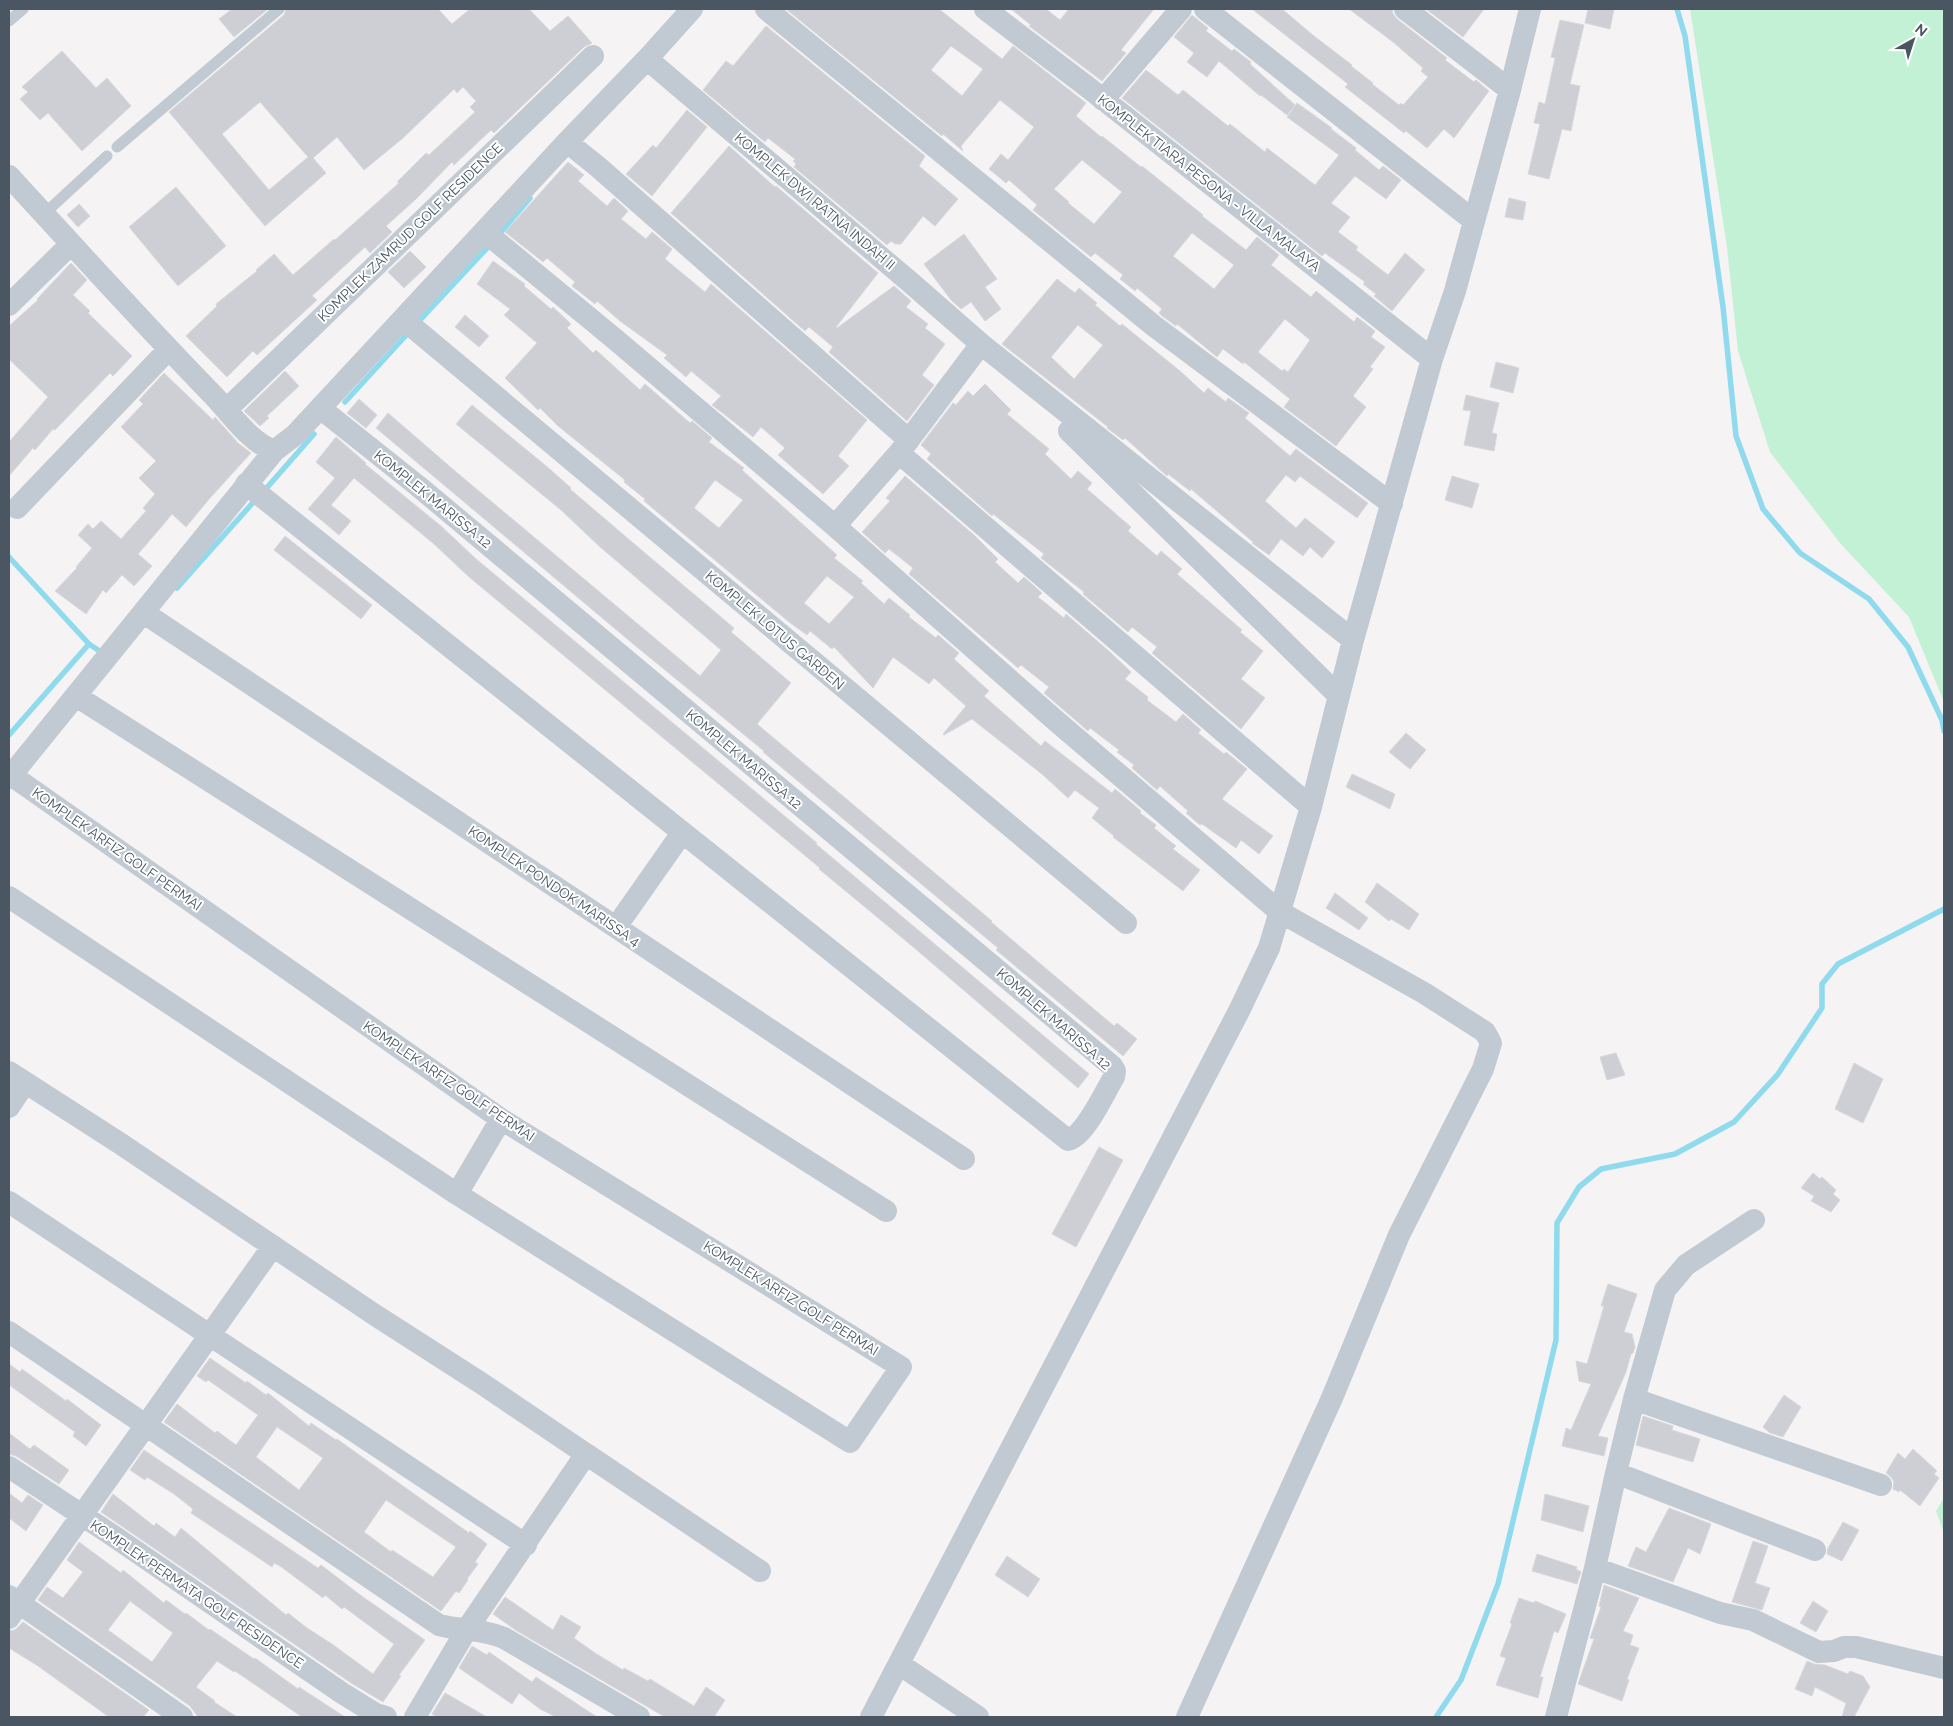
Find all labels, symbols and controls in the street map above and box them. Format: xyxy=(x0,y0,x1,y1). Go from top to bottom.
north arrow xyxy=(1888,15,1938,65)
text: N xyxy=(1912,20,1930,39)
street label: KOMPLEK TIARA PESONA - VILLA MALAYA xyxy=(1095,91,1324,275)
street label: KOMPLEK DWI RATNA INDAH II xyxy=(732,129,898,273)
street label: KOMPLEK ZAMRUD GOLF RESIDENCE xyxy=(314,139,506,325)
street label: KOMPLEK MARISSA 12 xyxy=(371,447,495,551)
street label: KOMPLEK LOTUS GARDEN xyxy=(702,567,848,693)
street label: KOMPLEK MARISSA 12 xyxy=(683,706,805,812)
street label: KOMPLEK ARFIZ GOLF PERMAI xyxy=(29,784,205,914)
street label: KOMPLEK PONDOK MARISSA 4 xyxy=(465,822,643,950)
street label: KOMPLEK MARISSA 12 xyxy=(994,965,1114,1073)
street label: KOMPLEK ARFIZ GOLF PERMAI xyxy=(360,1018,538,1144)
street label: KOMPLEK ARFIZ GOLF PERMAI xyxy=(701,1237,881,1359)
street label: KOMPLEK PERMATA GOLF RESIDENCE xyxy=(87,1516,307,1672)

